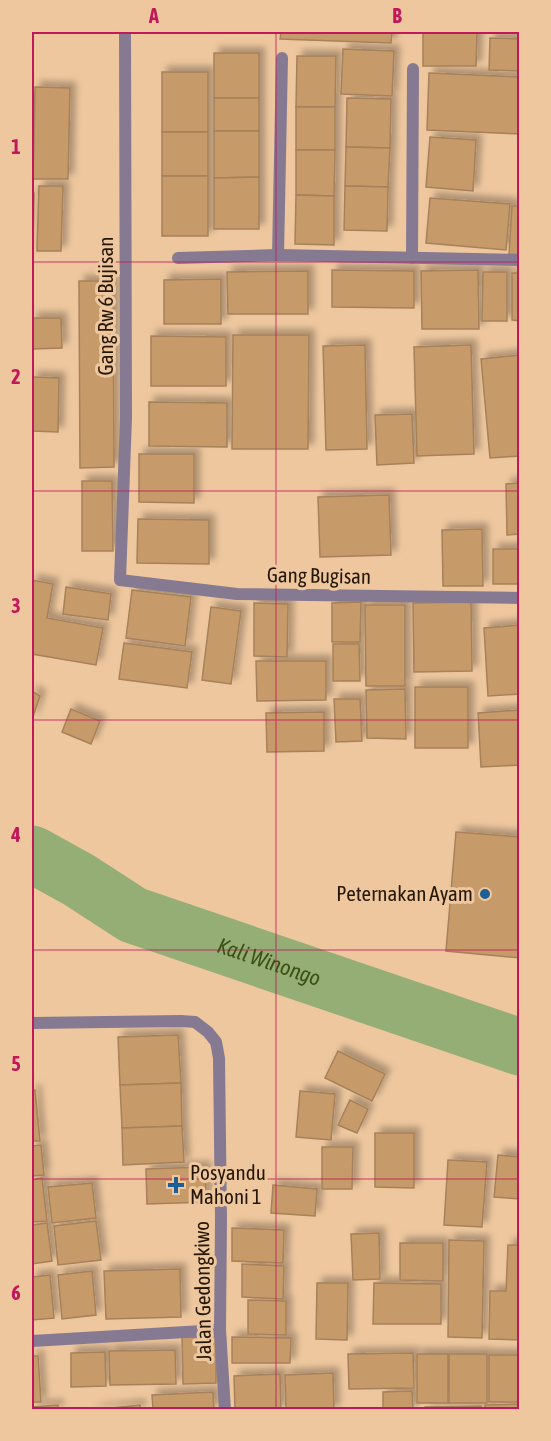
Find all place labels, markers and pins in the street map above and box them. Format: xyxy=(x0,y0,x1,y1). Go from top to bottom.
place label: Peternakan Ayam xyxy=(336,881,473,905)
marker: Peternakan Ayam xyxy=(478,887,492,901)
place label: Posyandu Mahoni 1 xyxy=(190,1160,266,1208)
marker: Posyandu Mahoni 1 xyxy=(167,1176,185,1194)

